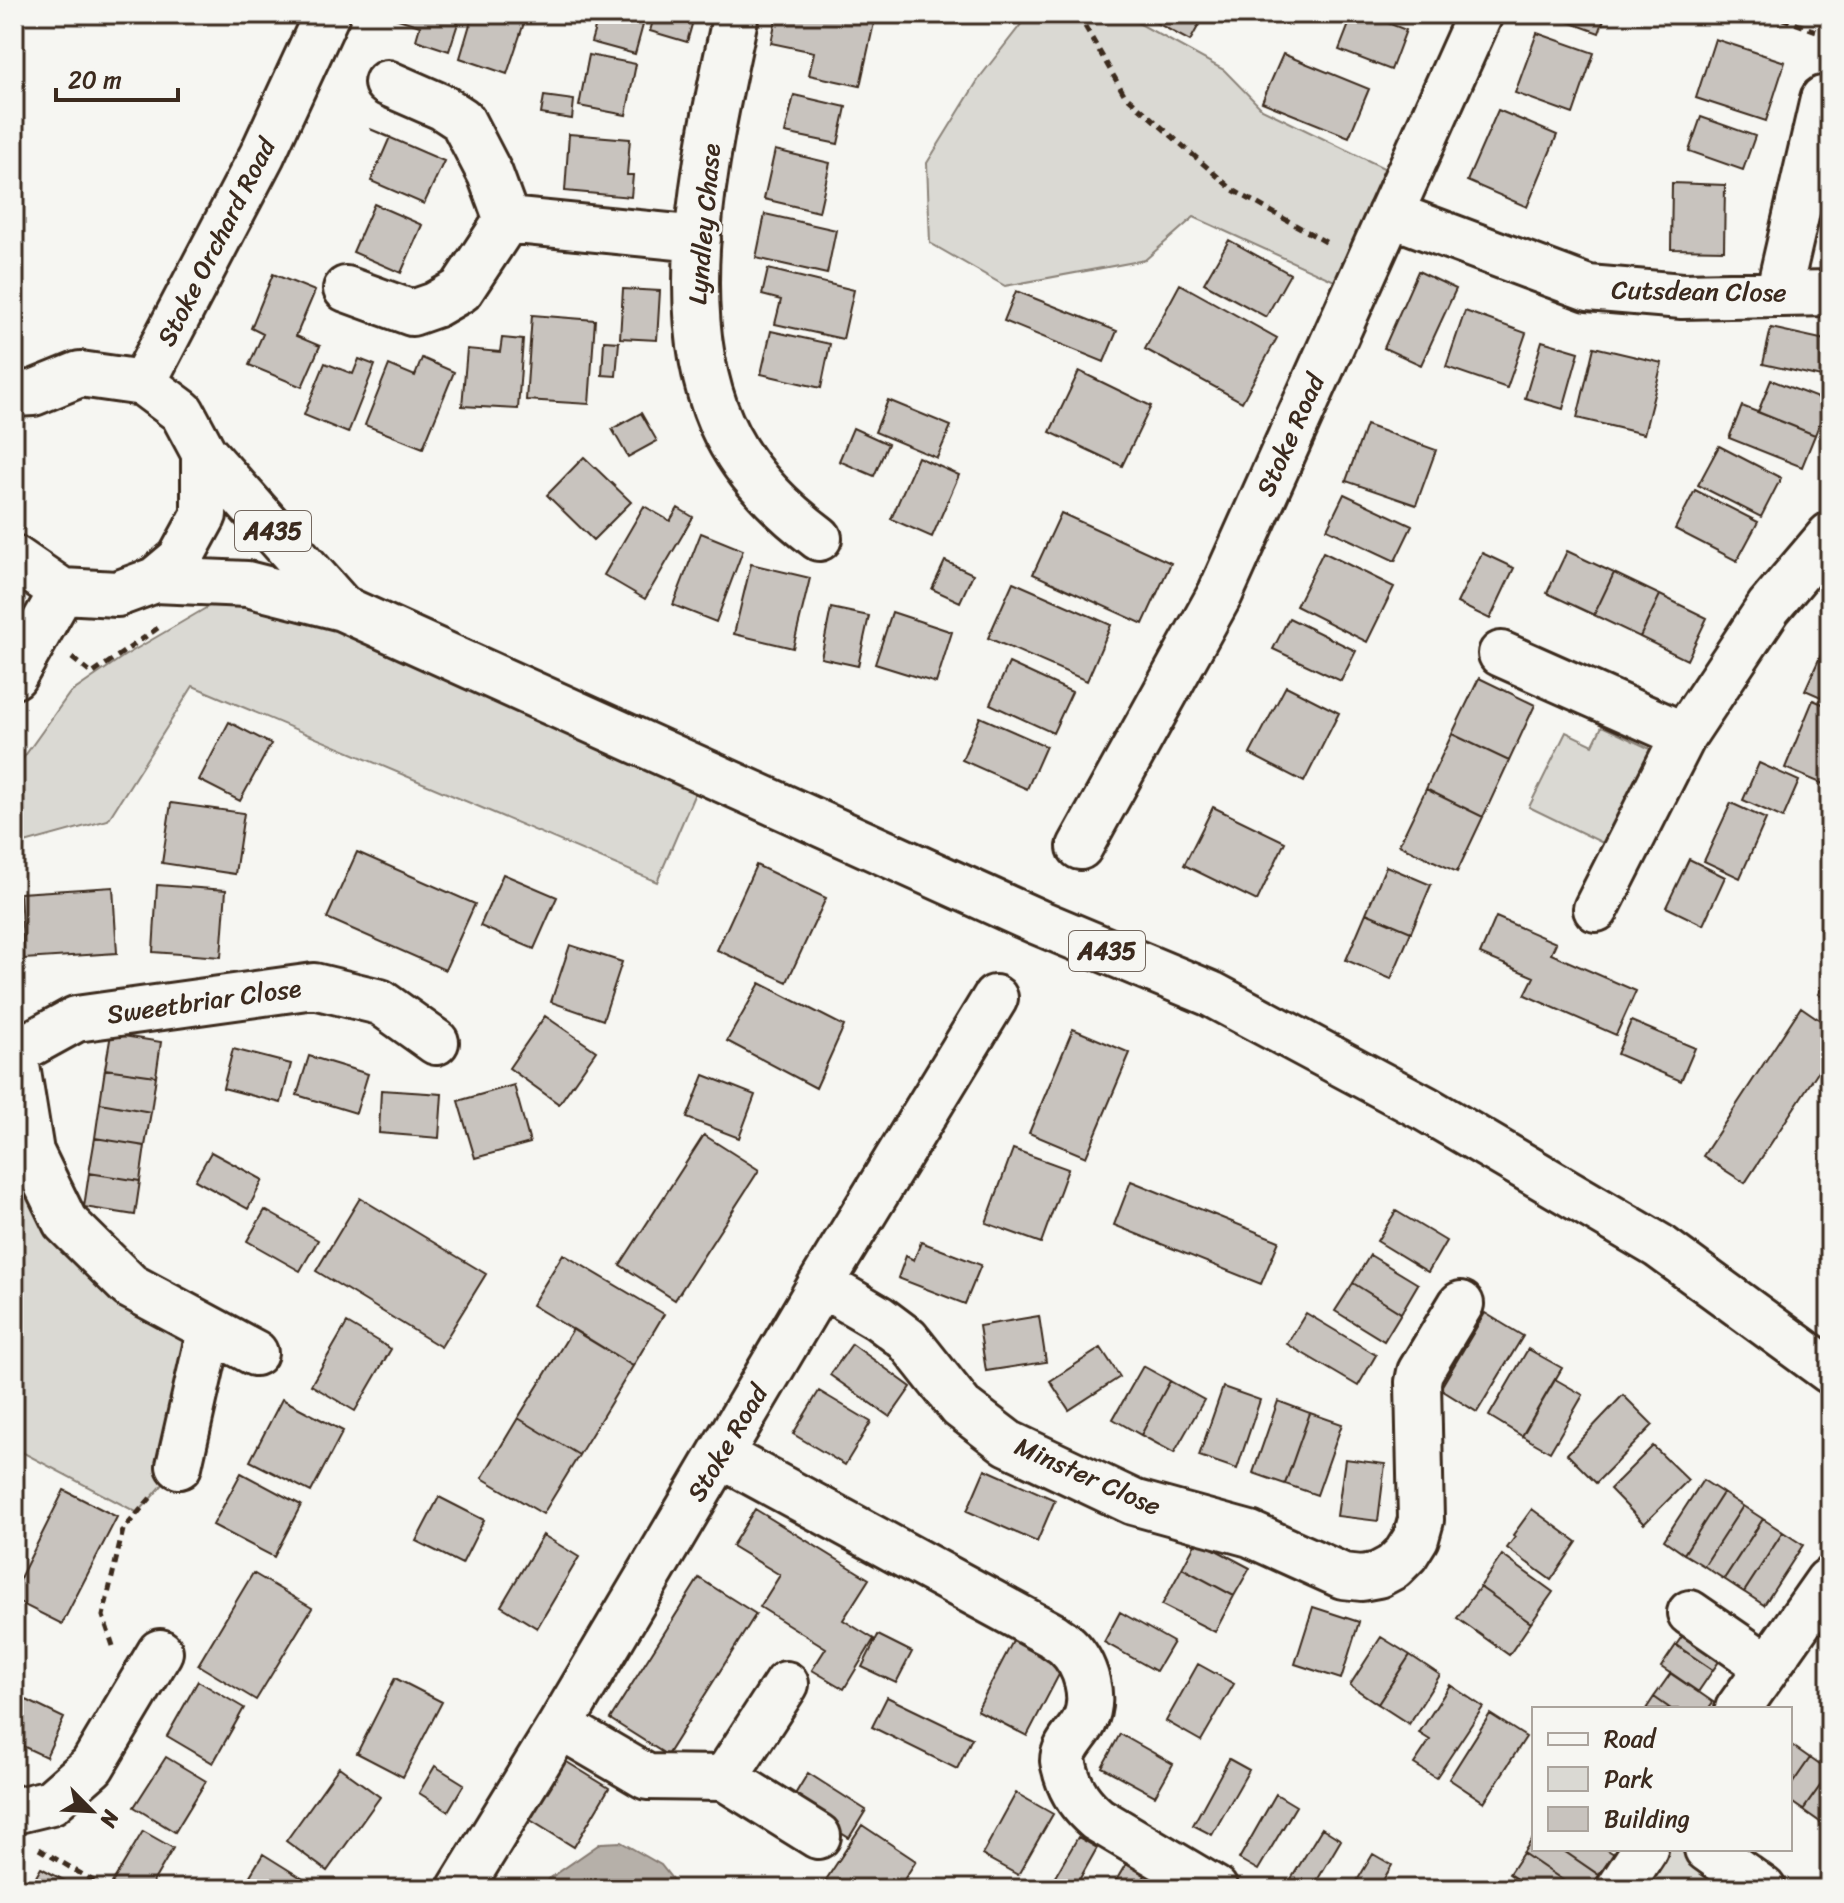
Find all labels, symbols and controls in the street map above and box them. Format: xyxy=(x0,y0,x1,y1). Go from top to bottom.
scale bar xyxy=(56,52,178,102)
text: 20 m xyxy=(68,59,122,101)
street label: Stoke Orchard Road xyxy=(144,128,289,354)
street label: Lyndley Chase xyxy=(674,141,734,307)
street label: Cutsdean Close xyxy=(1611,266,1787,316)
street label: Stoke Road xyxy=(1243,364,1338,504)
road number: A435 xyxy=(235,511,311,551)
road number: A435 xyxy=(1069,931,1145,971)
street label: Sweetbriar Close xyxy=(104,965,305,1037)
street label: Stoke Road xyxy=(674,1373,781,1511)
street label: Minster Close xyxy=(1007,1423,1169,1529)
legend xyxy=(1532,1707,1792,1851)
text: Road xyxy=(1604,1718,1658,1760)
text: Park xyxy=(1604,1758,1653,1800)
north arrow xyxy=(52,1771,132,1851)
text: Building xyxy=(1604,1798,1690,1840)
text: N xyxy=(89,1803,131,1835)

